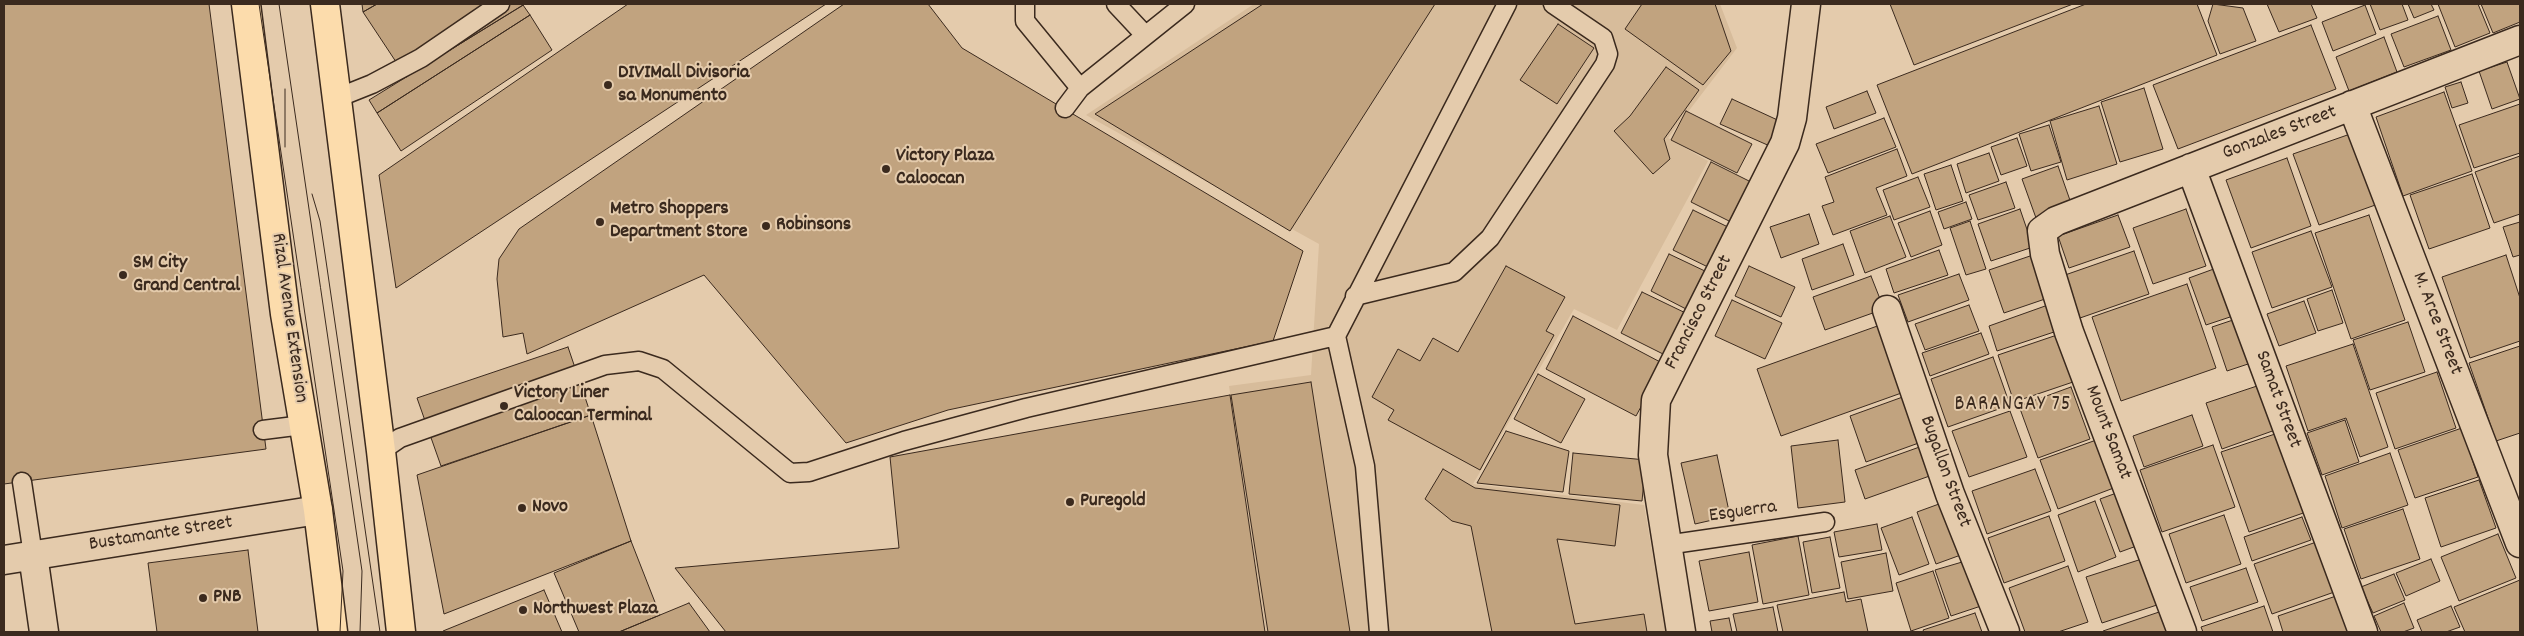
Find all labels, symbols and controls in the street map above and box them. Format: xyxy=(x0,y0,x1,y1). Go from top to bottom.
place label: DIVIMall Divisoria sa Monumento xyxy=(618,62,749,109)
marker: DIVIMall Divisoria sa Monumento xyxy=(602,79,614,91)
street label: Gonzales Street xyxy=(2220,101,2340,167)
place label: Victory Plaza Caloocan xyxy=(896,145,994,192)
marker: Victory Plaza Caloocan xyxy=(880,163,892,175)
place label: Metro Shoppers Department Store xyxy=(610,198,748,245)
place label: Robinsons xyxy=(776,214,851,238)
marker: Metro Shoppers Department Store xyxy=(594,216,606,228)
marker: Robinsons xyxy=(760,220,772,232)
street label: Rizal Avenue Extension xyxy=(264,232,312,404)
place label: SM City Grand Central xyxy=(133,252,240,299)
street label: Francisco Street xyxy=(1661,252,1739,374)
marker: SM City Grand Central xyxy=(117,269,129,281)
street label: M. Arce Street xyxy=(2405,269,2467,379)
street label: Samat Street xyxy=(2248,348,2306,452)
place label: Victory Liner Caloocan Terminal xyxy=(514,382,652,429)
street label: Mount Samat xyxy=(2078,382,2136,484)
district label: BARANGAY 75 xyxy=(1953,393,2073,419)
marker: Victory Liner Caloocan Terminal xyxy=(498,400,510,412)
street label: Bugallon Street xyxy=(1913,413,1975,531)
place label: Puregold xyxy=(1080,490,1146,514)
place label: Novo xyxy=(532,496,568,520)
marker: Puregold xyxy=(1064,496,1076,508)
street label: Esguerra xyxy=(1708,496,1778,530)
marker: Novo xyxy=(516,502,528,514)
street label: Bustamante Street xyxy=(88,512,234,558)
place label: PNB xyxy=(213,586,241,610)
marker: PNB xyxy=(197,592,209,604)
place label: Northwest Plaza xyxy=(533,598,658,622)
marker: Northwest Plaza xyxy=(517,604,529,616)

